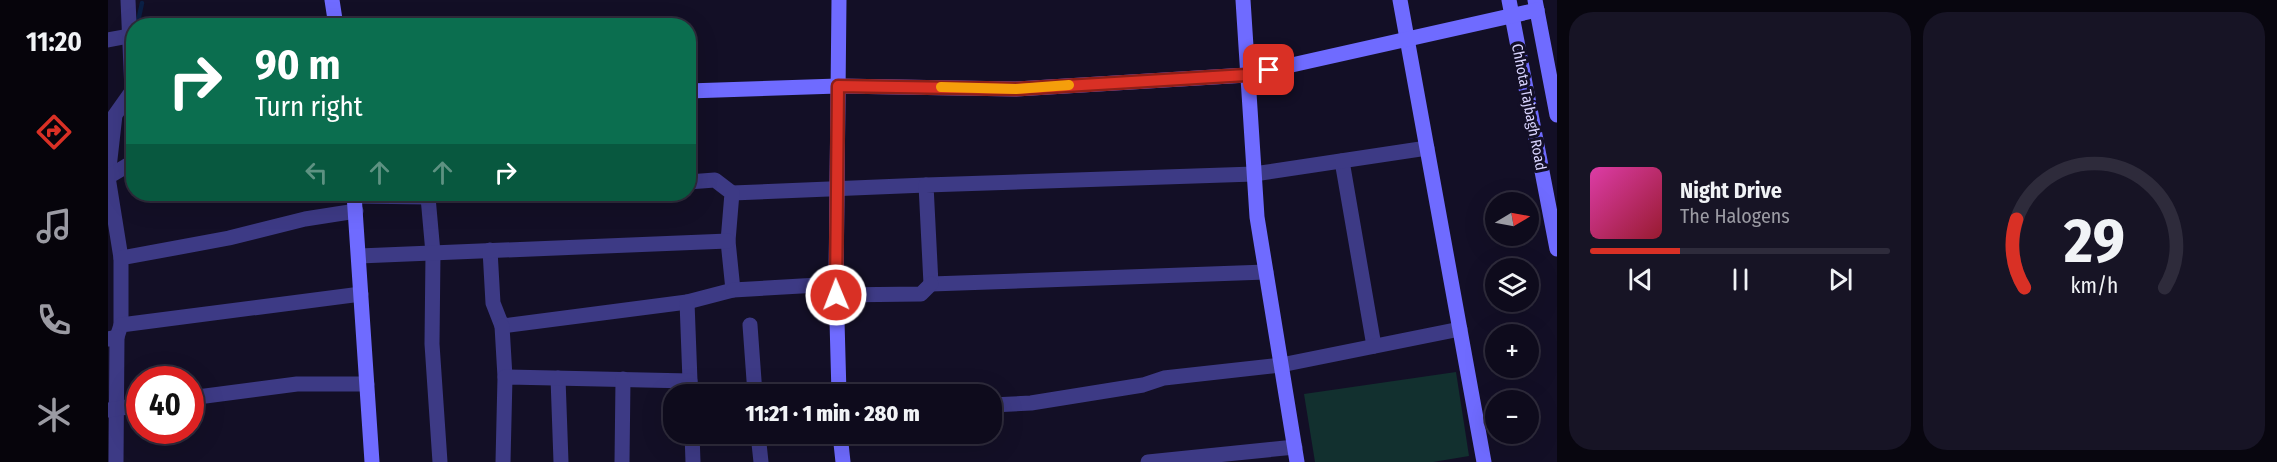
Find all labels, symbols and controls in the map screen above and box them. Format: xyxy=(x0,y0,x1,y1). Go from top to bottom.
text: 11:20 xyxy=(26,26,82,58)
text: 90 m xyxy=(255,40,340,90)
icon: right xyxy=(156,42,234,120)
street label: Chhota Tajbagh Road xyxy=(1508,42,1550,172)
pin xyxy=(1243,44,1294,95)
icon: arrive xyxy=(1252,53,1285,86)
text: Turn right xyxy=(255,91,363,123)
icon: directions xyxy=(33,111,75,153)
icon: left xyxy=(300,156,333,189)
icon: ahead xyxy=(363,156,396,189)
icon: ahead xyxy=(426,156,459,189)
icon: right xyxy=(489,156,522,189)
text: Night Drive xyxy=(1680,177,1782,204)
north arrow xyxy=(1485,192,1539,246)
map controls xyxy=(1485,192,1539,444)
text: The Halogens xyxy=(1680,204,1790,228)
text: 29 xyxy=(2063,204,2124,279)
icon: music xyxy=(33,205,75,247)
button: layers xyxy=(1485,258,1539,312)
position arrow xyxy=(804,263,868,327)
icon: previous xyxy=(1624,263,1657,296)
icon: pause xyxy=(1724,263,1757,296)
icon: next xyxy=(1824,263,1857,296)
text: km/h xyxy=(2070,273,2118,299)
icon: phone xyxy=(33,299,75,341)
button: + xyxy=(1485,324,1539,378)
speed limit sign: 40 xyxy=(126,366,204,444)
button: − xyxy=(1485,390,1539,444)
icon: climate xyxy=(33,394,75,436)
text: 11:21 · 1 min · 280 m xyxy=(745,400,920,427)

